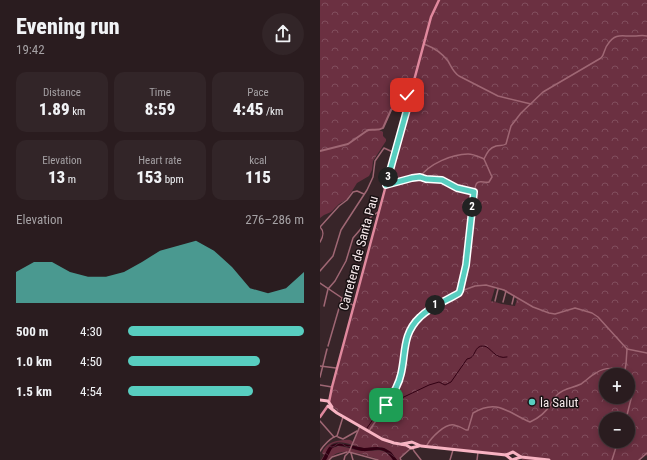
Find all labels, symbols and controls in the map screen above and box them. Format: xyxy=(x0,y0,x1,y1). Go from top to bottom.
button: share xyxy=(262,13,304,55)
text: Evening run xyxy=(16,14,120,39)
text: 19:42 xyxy=(16,42,45,57)
pin xyxy=(390,78,424,112)
icon: check xyxy=(396,84,418,106)
text: Distance xyxy=(43,86,81,99)
text: Time xyxy=(149,86,171,99)
text: Pace xyxy=(247,86,269,99)
text: 1.89 xyxy=(39,99,70,119)
text: 8:59 xyxy=(145,99,175,119)
text: 4:45 xyxy=(233,99,263,119)
text: km xyxy=(70,105,85,118)
text: /km xyxy=(263,105,283,118)
text: Elevation xyxy=(42,154,82,167)
text: Heart rate xyxy=(138,154,182,167)
text: kcal xyxy=(249,154,267,167)
text: 13 xyxy=(48,167,65,187)
text: 153 xyxy=(136,167,162,187)
text: 115 xyxy=(245,167,271,187)
pin: 3 xyxy=(378,167,398,187)
text: 3 xyxy=(385,170,391,183)
text: m xyxy=(65,173,76,186)
text: bpm xyxy=(162,173,184,186)
street label: Carretera de Santa Pau xyxy=(336,194,381,312)
pin: 2 xyxy=(462,197,482,217)
text: 2 xyxy=(469,200,475,213)
text: Elevation xyxy=(16,212,63,227)
text: 276–286 m xyxy=(245,212,304,227)
pin: 1 xyxy=(425,295,445,315)
text: 1 xyxy=(432,298,438,311)
text: 500 m xyxy=(16,324,48,339)
text: 4:30 xyxy=(80,324,102,339)
text: 1.0 km xyxy=(16,354,52,369)
text: 4:50 xyxy=(80,354,102,369)
map controls xyxy=(599,368,635,448)
button: + xyxy=(599,368,635,404)
text: 1.5 km xyxy=(16,384,52,399)
text: 4:54 xyxy=(80,384,102,399)
pin xyxy=(369,388,403,422)
icon: arrive xyxy=(375,394,397,416)
place label: la Salut xyxy=(540,395,578,410)
marker: la Salut xyxy=(527,397,537,407)
button: − xyxy=(599,412,635,448)

